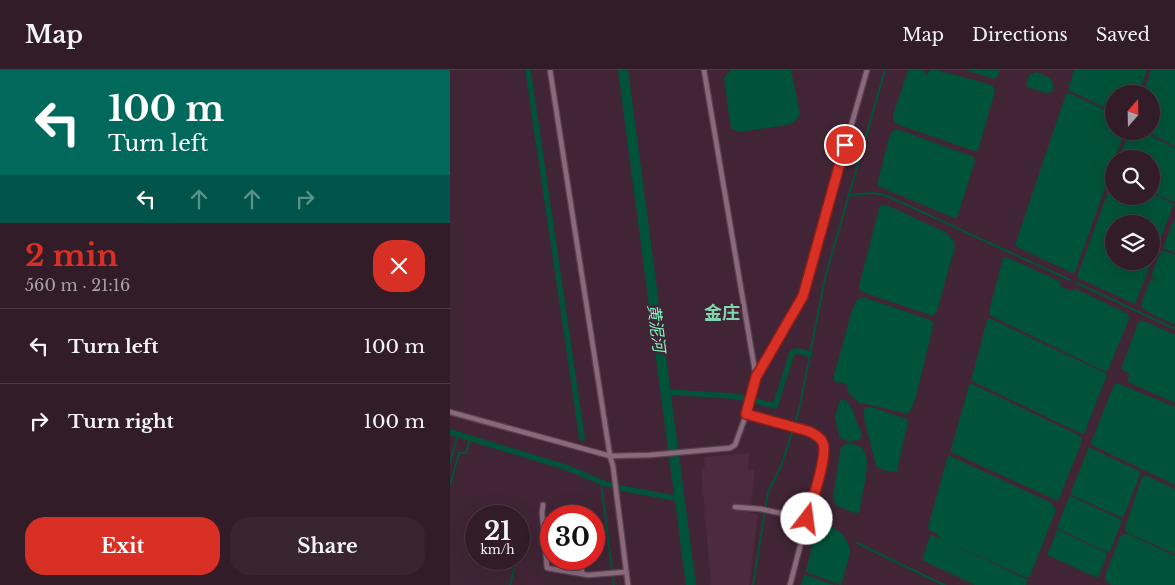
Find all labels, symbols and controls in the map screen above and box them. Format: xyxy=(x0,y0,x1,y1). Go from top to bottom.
text: Map xyxy=(25,20,83,49)
text: Map xyxy=(902,24,944,46)
text: Directions xyxy=(972,24,1068,46)
text: Saved xyxy=(1096,24,1150,46)
north arrow xyxy=(1105,85,1160,140)
map controls xyxy=(1105,85,1160,270)
text: 100 m xyxy=(108,87,224,130)
icon: left xyxy=(25,90,90,155)
pin xyxy=(824,124,866,166)
text: Turn left xyxy=(108,130,208,157)
icon: arrive xyxy=(831,131,859,159)
button: search xyxy=(1105,150,1160,205)
icon: left xyxy=(132,185,160,213)
icon: ahead xyxy=(185,185,213,213)
icon: ahead xyxy=(238,185,266,213)
icon: right xyxy=(291,185,319,213)
button: layers xyxy=(1105,215,1160,270)
text: 2 min xyxy=(25,237,118,274)
button: close xyxy=(373,240,425,292)
text: 560 m · 21:16 xyxy=(25,275,130,295)
district label: 金庄 xyxy=(704,302,740,324)
water label: 黄泥河 xyxy=(644,303,670,356)
icon: left xyxy=(25,332,53,360)
text: Turn left xyxy=(68,335,159,358)
text: 100 m xyxy=(364,335,425,358)
icon: right xyxy=(25,407,53,435)
text: Turn right xyxy=(68,410,174,433)
text: 100 m xyxy=(364,410,425,433)
position arrow xyxy=(780,492,832,544)
speed limit sign: 30 xyxy=(540,505,605,570)
text: 21 xyxy=(484,516,511,547)
button: Exit xyxy=(25,517,220,575)
button: Share xyxy=(230,517,425,575)
text: km/h xyxy=(480,542,515,557)

